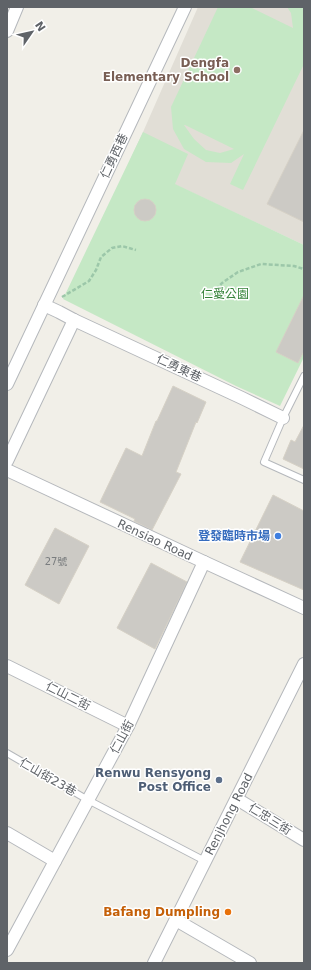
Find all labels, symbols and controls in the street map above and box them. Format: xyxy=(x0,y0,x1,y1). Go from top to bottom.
north arrow xyxy=(12,12,52,52)
text: N xyxy=(32,19,48,34)
place label: Dengfa Elementary School xyxy=(103,56,229,84)
marker: Dengfa Elementary School xyxy=(232,65,242,75)
street label: 仁勇西巷 xyxy=(98,131,130,181)
park label: 仁愛公園 xyxy=(201,287,249,301)
street label: 仁勇東巷 xyxy=(154,352,204,384)
street label: Rensiao Road xyxy=(115,517,195,563)
place label: 登發臨時市場 xyxy=(198,529,270,543)
marker: 登發臨時市場 xyxy=(273,531,283,541)
house number: 27號 xyxy=(45,556,67,567)
street label: 仁山二街 xyxy=(43,679,93,713)
street label: 仁山街 xyxy=(107,718,137,756)
street label: 仁山街23巷 xyxy=(17,755,79,799)
place label: Renwu Rensyong Post Office xyxy=(95,766,211,794)
street label: Renjhong Road xyxy=(202,771,256,857)
marker: Renwu Rensyong Post Office xyxy=(214,775,224,785)
street label: 仁忠三街 xyxy=(246,800,294,838)
place label: Bafang Dumpling xyxy=(103,905,220,919)
marker: Bafang Dumpling xyxy=(223,907,233,917)

